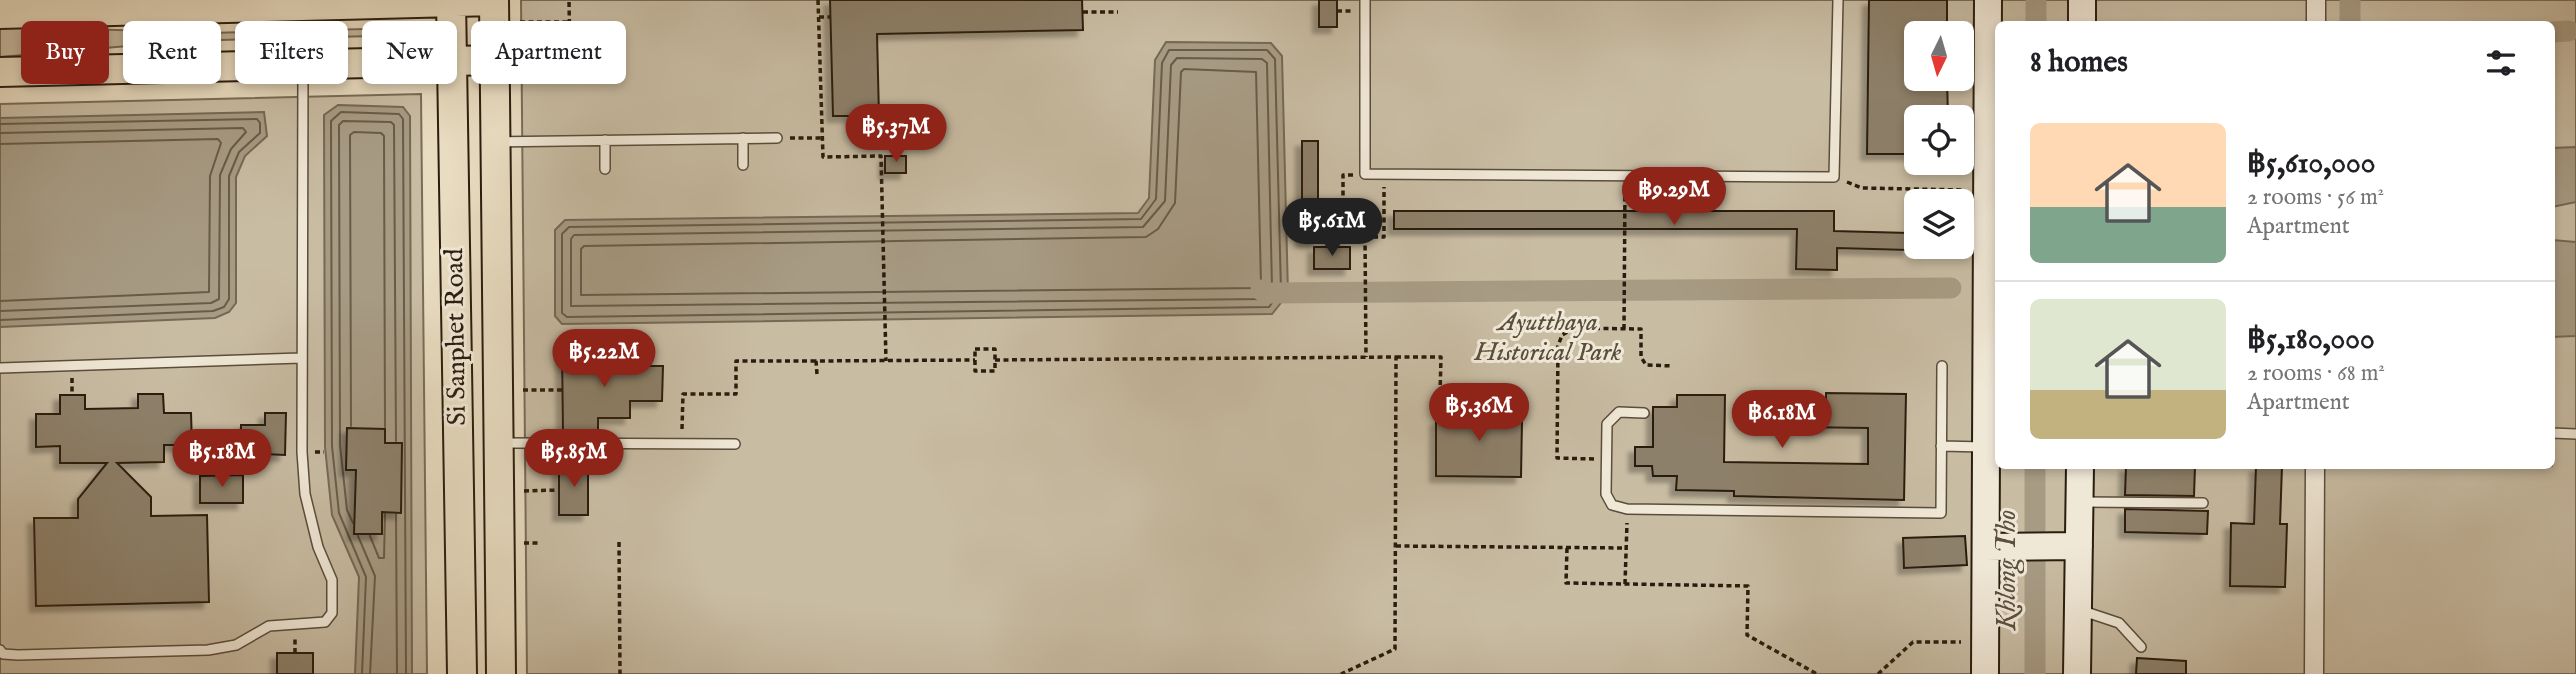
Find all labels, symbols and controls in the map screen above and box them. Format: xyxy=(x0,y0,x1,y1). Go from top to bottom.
chip: Buy xyxy=(21,21,109,84)
chip: Rent xyxy=(123,21,221,84)
chip: Filters xyxy=(235,21,348,84)
chip: New xyxy=(362,21,457,84)
chip: Apartment xyxy=(471,21,626,84)
north arrow xyxy=(1904,21,1974,91)
map controls xyxy=(1904,21,1974,259)
text: 8 homes xyxy=(2030,44,2128,82)
icon: filters xyxy=(2482,44,2520,82)
pin: ฿5.37M xyxy=(839,104,953,164)
button: locate xyxy=(1904,105,1974,175)
text: ฿5.37M xyxy=(862,112,930,141)
text: ฿5,610,000 xyxy=(2247,145,2375,183)
icon: home xyxy=(2086,151,2170,235)
pin: ฿9.29M xyxy=(1617,168,1731,227)
text: ฿9.29M xyxy=(1638,175,1710,204)
text: 2 rooms · 56 m² xyxy=(2247,183,2384,212)
button: layers xyxy=(1904,189,1974,259)
pin: ฿5.61M xyxy=(1275,198,1389,258)
text: ฿5.61M xyxy=(1298,206,1366,235)
text: Apartment xyxy=(2247,212,2350,241)
street label: Si Sanphet Road xyxy=(438,248,474,426)
park label: Ayutthaya Historical Park xyxy=(1473,306,1622,369)
text: ฿5,180,000 xyxy=(2247,321,2375,359)
icon: home xyxy=(2086,327,2170,411)
pin: ฿5.22M xyxy=(547,330,661,389)
text: ฿5.22M xyxy=(568,337,640,366)
text: 2 rooms · 68 m² xyxy=(2247,359,2385,388)
pin: ฿5.36M xyxy=(1422,384,1536,443)
text: Apartment xyxy=(2247,388,2350,417)
text: ฿5.36M xyxy=(1445,391,1513,420)
pin: ฿6.18M xyxy=(1725,391,1839,450)
text: ฿6.18M xyxy=(1748,398,1816,427)
pin: ฿5.18M xyxy=(165,430,279,489)
pin: ฿5.85M xyxy=(517,430,631,489)
text: ฿5.18M xyxy=(188,437,256,466)
text: ฿5.85M xyxy=(541,437,607,466)
water label: Khlong Tho xyxy=(1990,510,2025,631)

